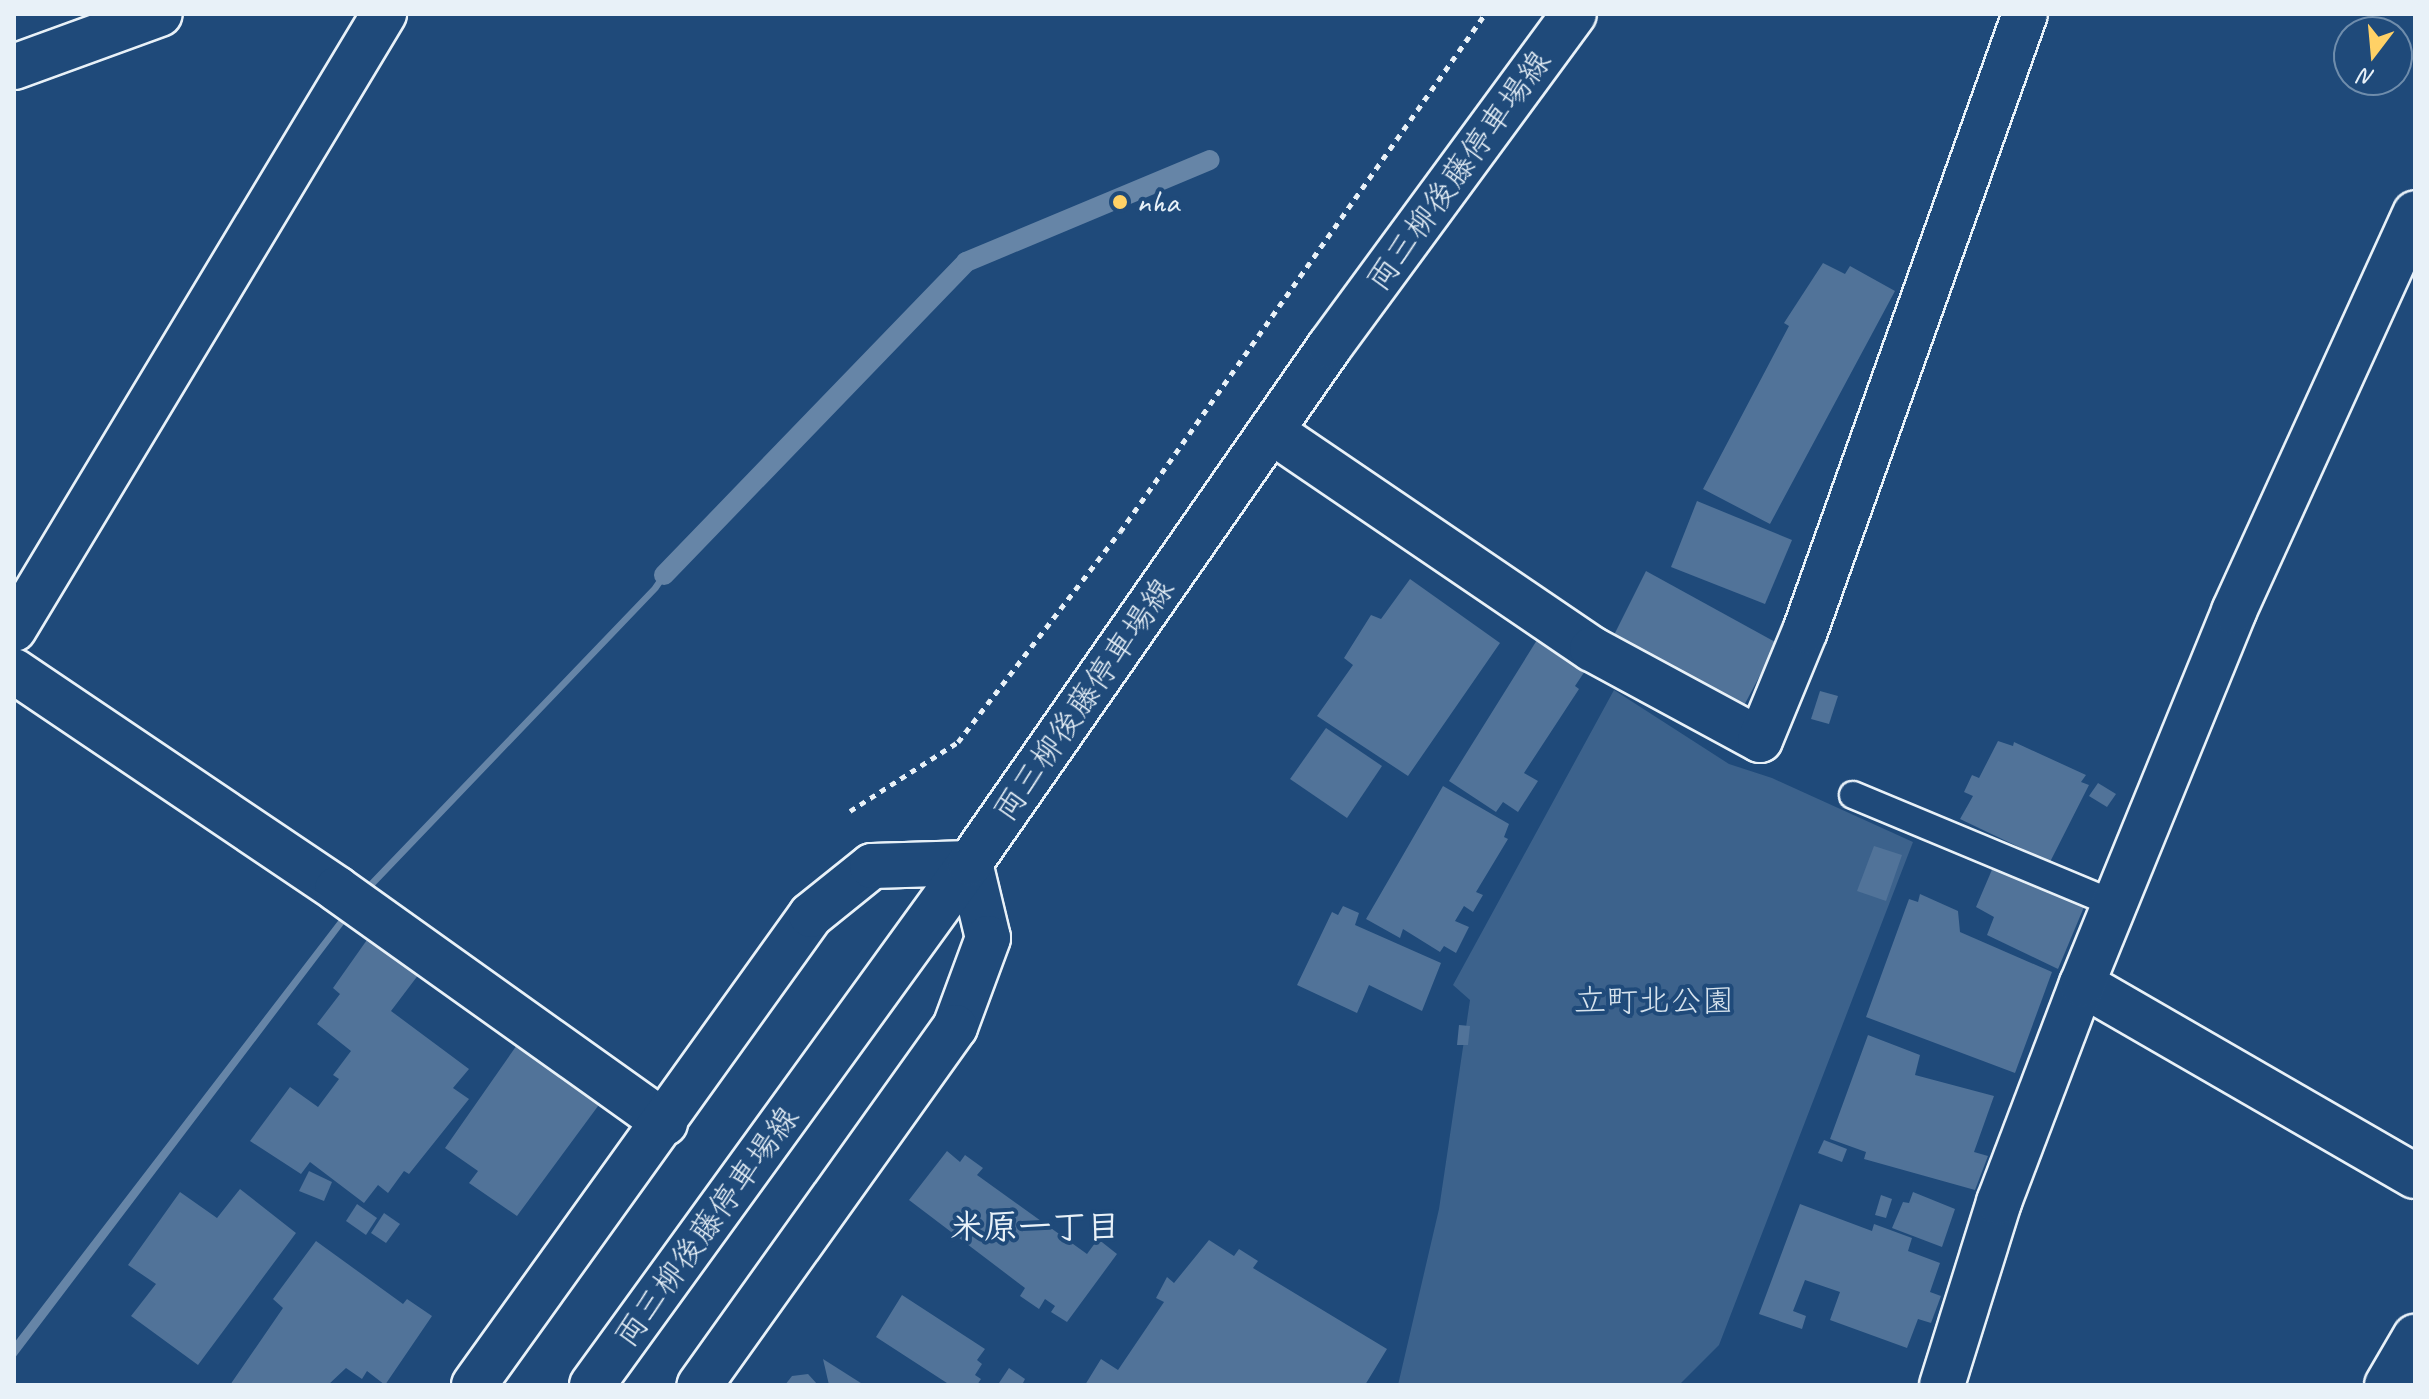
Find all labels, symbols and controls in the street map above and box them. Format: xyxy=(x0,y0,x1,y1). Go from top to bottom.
north arrow xyxy=(2333,16,2413,96)
street label: 両三柳後藤停車場線 xyxy=(1359,43,1559,299)
text: N xyxy=(2357,62,2377,92)
place label: nha xyxy=(1136,183,1179,221)
marker: nha xyxy=(1111,193,1129,211)
street label: 両三柳後藤停車場線 xyxy=(986,571,1182,829)
park label: 立町北公園 xyxy=(1574,982,1734,1020)
street label: 両三柳後藤停車場線 xyxy=(607,1099,807,1355)
district label: 米原一丁目 xyxy=(950,1207,1120,1247)

